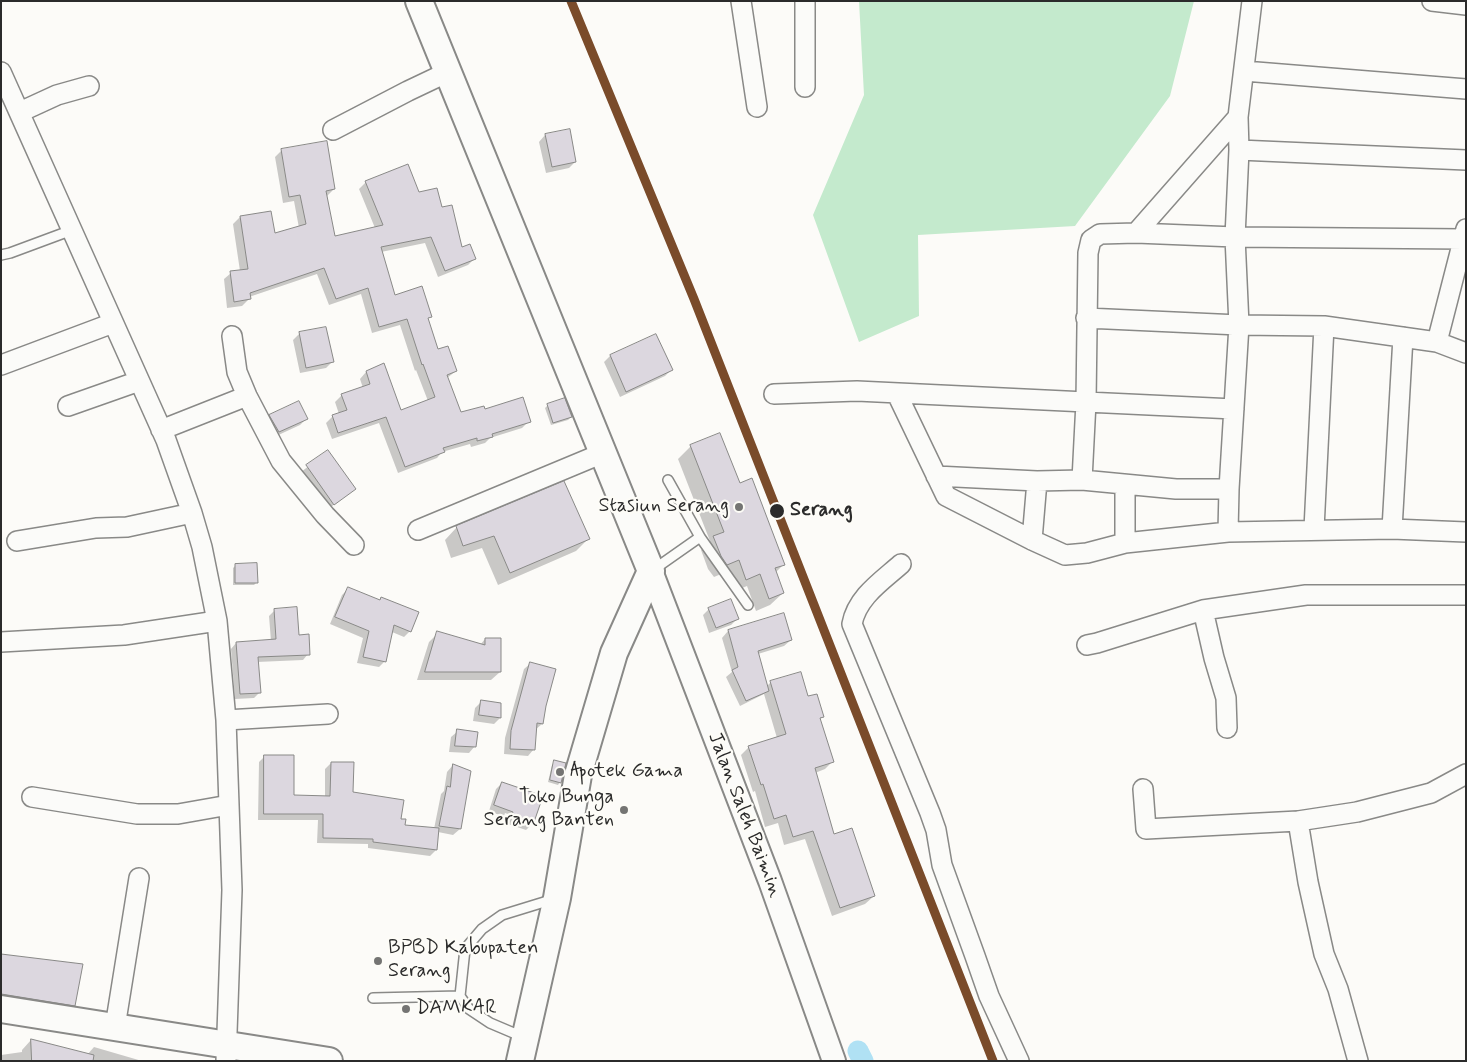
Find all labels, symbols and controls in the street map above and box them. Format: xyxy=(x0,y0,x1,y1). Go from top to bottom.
place label: Stasiun Serang xyxy=(599,495,729,519)
place label: Serang xyxy=(790,499,853,523)
marker: Stasiun Serang xyxy=(733,501,745,513)
marker: Serang xyxy=(768,502,786,520)
street label: Jalan Saleh Baimin xyxy=(701,729,787,901)
place label: Apotek Gama xyxy=(570,760,683,784)
marker: Apotek Gama xyxy=(554,766,566,778)
place label: Toko Bunga Serang Banten xyxy=(483,786,614,833)
marker: Toko Bunga Serang Banten xyxy=(618,804,630,816)
place label: BPBD Kabupaten Serang xyxy=(388,937,538,984)
marker: BPBD Kabupaten Serang xyxy=(372,955,384,967)
place label: DAMKAR xyxy=(416,997,497,1021)
marker: DAMKAR xyxy=(400,1003,412,1015)

